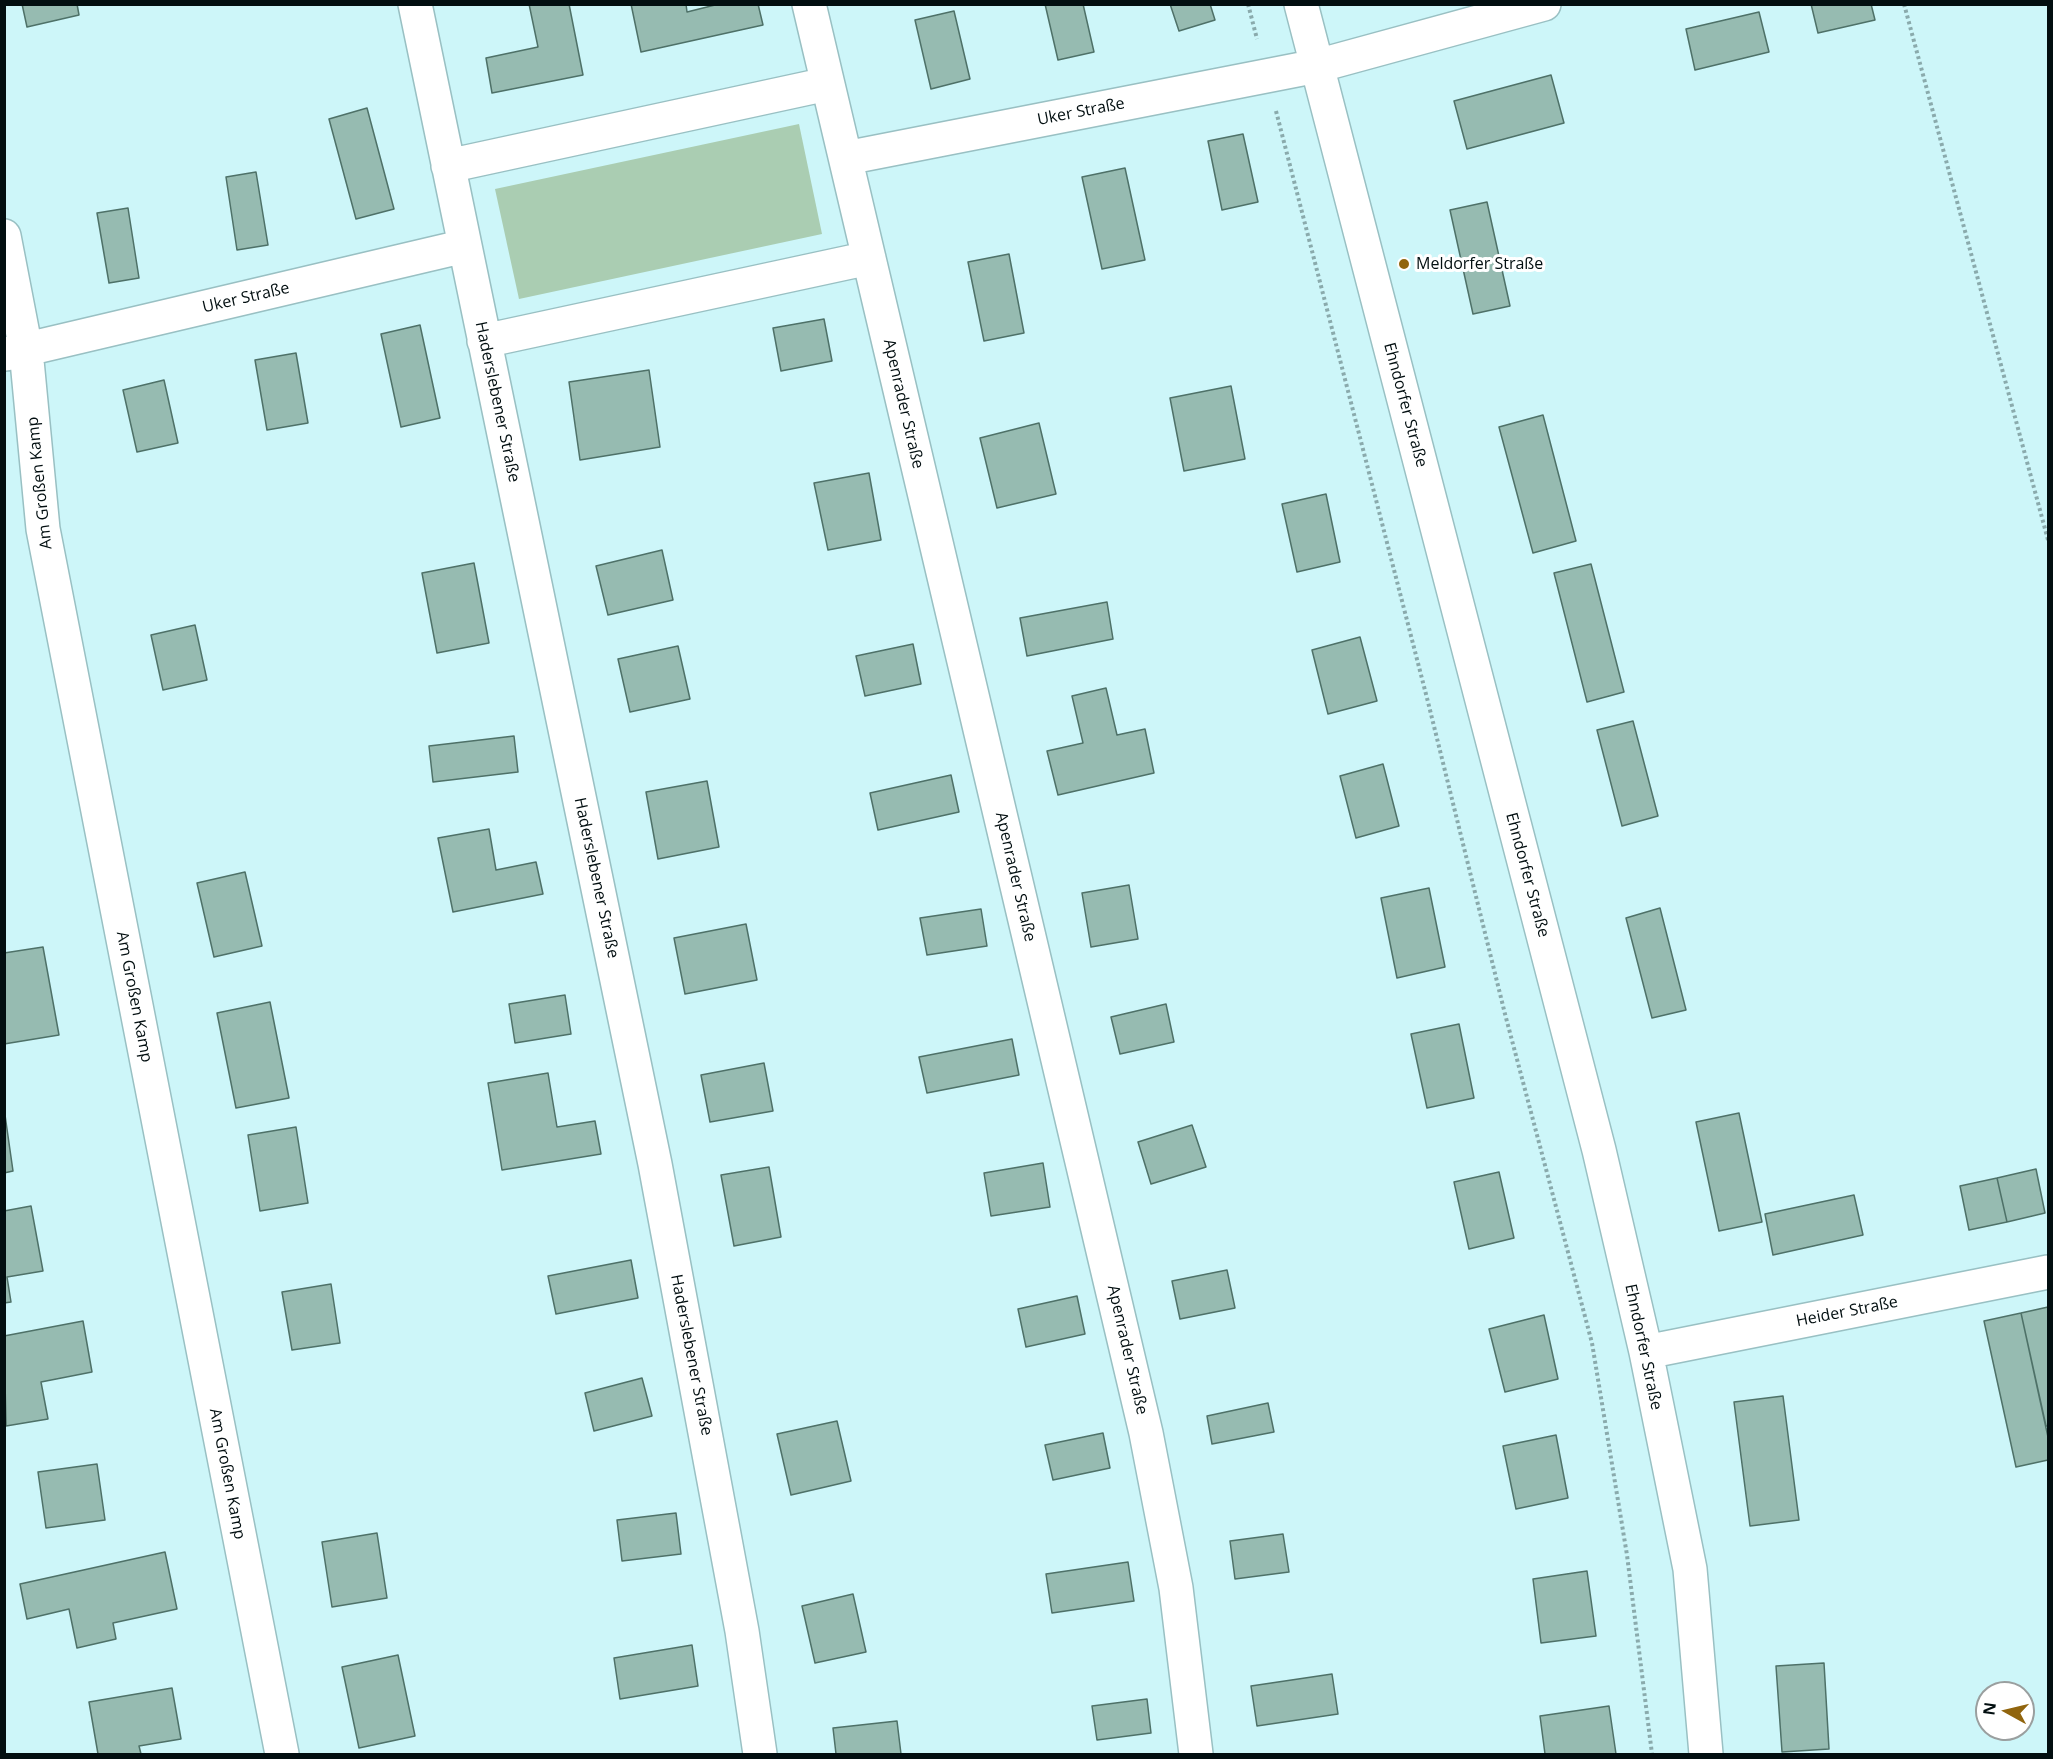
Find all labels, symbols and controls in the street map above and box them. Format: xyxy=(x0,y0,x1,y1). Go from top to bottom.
street label: Uker Straße xyxy=(1036,94,1126,130)
place label: Meldorfer Straße xyxy=(1416,254,1543,274)
marker: Meldorfer Straße xyxy=(1397,257,1411,271)
street label: Uker Straße xyxy=(201,279,291,317)
street label: Haderslebener Straße xyxy=(471,320,523,484)
street label: Apenrader Straße xyxy=(879,337,927,471)
street label: Ehndorfer Straße xyxy=(1379,341,1431,469)
street label: Am Großen Kamp xyxy=(23,416,57,550)
street label: Haderslebener Straße xyxy=(570,796,622,960)
street label: Apenrader Straße xyxy=(991,810,1039,944)
street label: Ehndorfer Straße xyxy=(1501,811,1553,939)
street label: Am Großen Kamp xyxy=(112,930,156,1064)
street label: Haderslebener Straße xyxy=(666,1273,716,1437)
street label: Ehndorfer Straße xyxy=(1620,1282,1666,1412)
street label: Apenrader Straße xyxy=(1103,1283,1151,1417)
street label: Heider Straße xyxy=(1795,1293,1899,1331)
street label: Am Großen Kamp xyxy=(205,1407,249,1541)
north arrow xyxy=(1975,1681,2035,1741)
text: N xyxy=(1977,1701,2001,1717)

